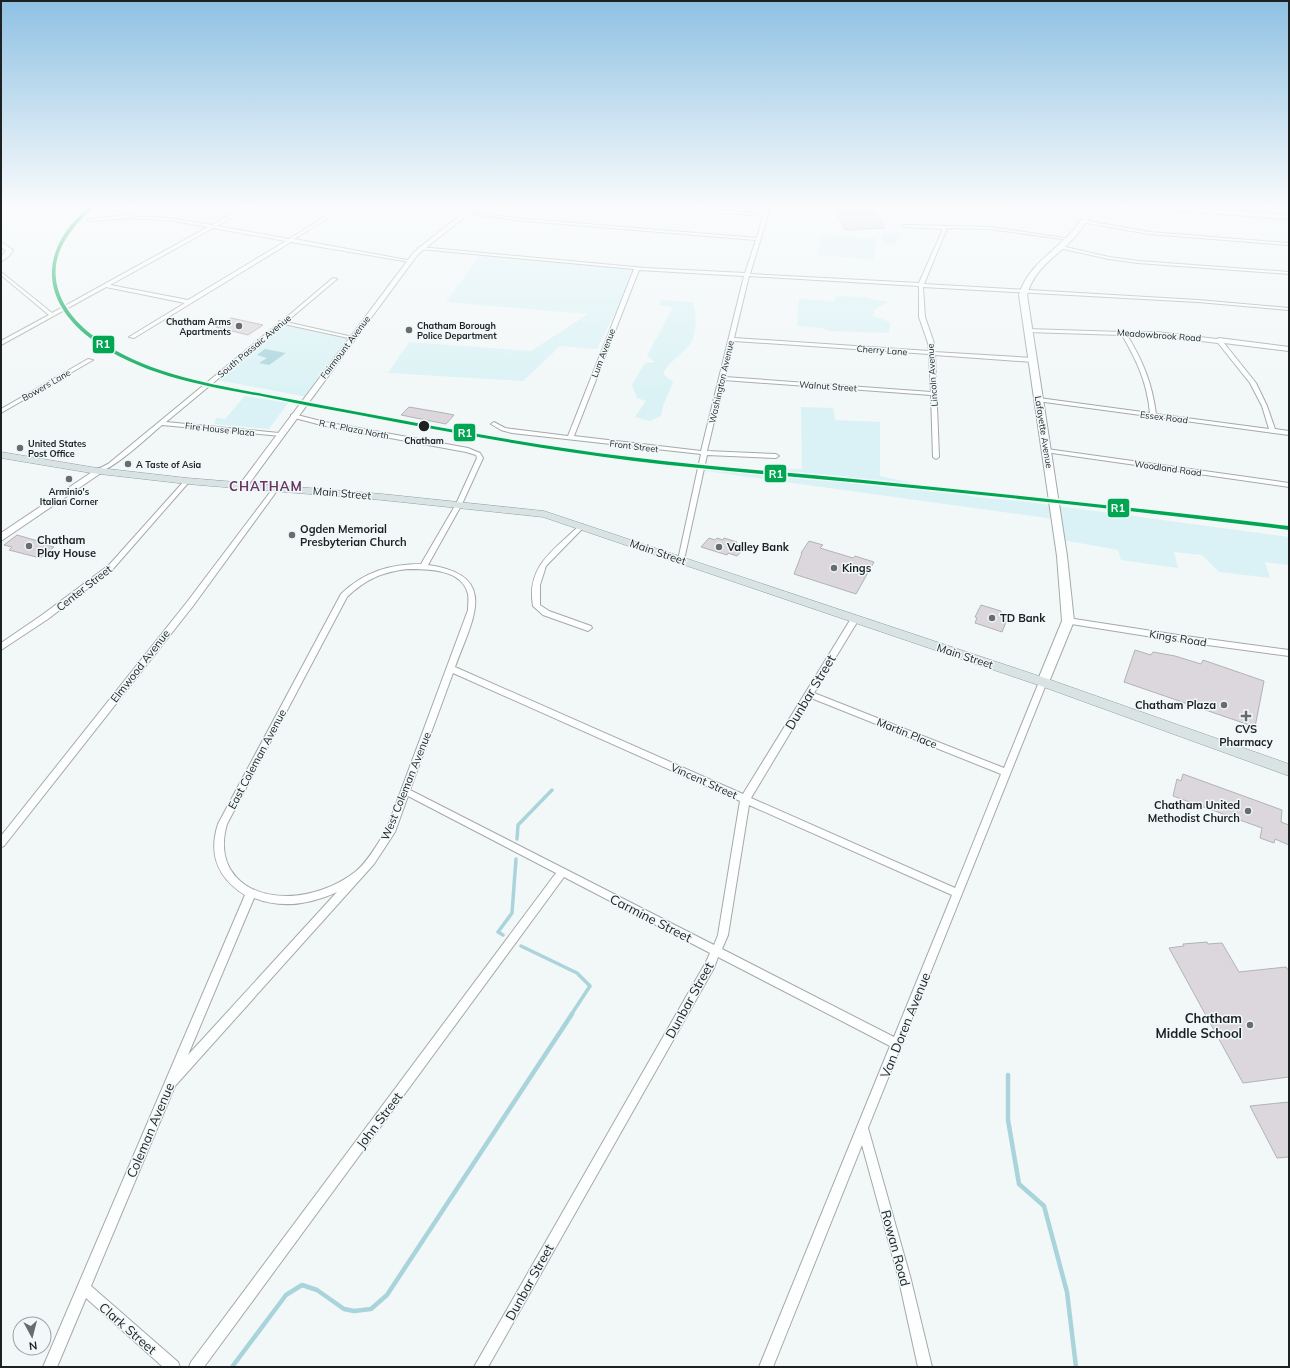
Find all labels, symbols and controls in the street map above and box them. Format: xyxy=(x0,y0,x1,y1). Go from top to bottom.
street label: South Passaic Avenue xyxy=(215,312,293,380)
street label: Fairmount Avenue xyxy=(318,313,372,381)
place label: Chatham Arms Apartments xyxy=(166,316,231,337)
place label: Chatham Borough Police Department xyxy=(417,320,497,341)
marker: Chatham Arms Apartments xyxy=(234,321,244,331)
marker: Chatham Borough Police Department xyxy=(404,325,414,335)
street label: Lum Avenue xyxy=(589,327,617,379)
street label: Meadowbrook Road xyxy=(1117,327,1201,343)
line badge: R1 xyxy=(92,335,115,354)
text: R1 xyxy=(96,337,111,351)
street label: Washington Avenue xyxy=(706,339,736,425)
street label: Cherry Lane xyxy=(856,343,908,358)
street label: Lincoln Avenue xyxy=(924,343,940,407)
street label: Bowers Lane xyxy=(20,367,72,403)
street label: Walnut Street xyxy=(799,378,857,394)
street label: Lafayette Avenue xyxy=(1032,395,1055,469)
street label: Essex Road xyxy=(1139,409,1189,425)
street label: R. R. Plaza North xyxy=(318,417,390,441)
marker: Chatham xyxy=(417,419,431,433)
street label: Fire House Plaza xyxy=(185,420,255,438)
line badge: R1 xyxy=(453,423,476,442)
text: R1 xyxy=(458,426,473,440)
place label: Chatham xyxy=(404,435,444,446)
place label: United States Post Office xyxy=(28,438,87,459)
street label: Front Street xyxy=(609,438,659,454)
marker: United States Post Office xyxy=(15,443,25,453)
street label: Woodland Road xyxy=(1134,458,1202,478)
marker: A Taste of Asia xyxy=(123,459,133,469)
place label: A Taste of Asia xyxy=(136,459,201,470)
line badge: R1 xyxy=(764,464,787,483)
text: R1 xyxy=(769,467,784,481)
marker: Arminio's Italian Corner xyxy=(64,474,74,484)
district label: CHATHAM xyxy=(229,478,303,494)
street label: Main Street xyxy=(312,483,372,503)
place label: Arminio's Italian Corner xyxy=(40,486,99,507)
line badge: R1 xyxy=(1107,498,1130,518)
text: R1 xyxy=(1111,501,1126,515)
place label: Ogden Memorial Presbyterian Church xyxy=(300,522,407,549)
marker: Ogden Memorial Presbyterian Church xyxy=(287,530,297,540)
place label: Chatham Play House xyxy=(37,533,96,560)
street label: Main Street xyxy=(628,536,688,568)
place label: Valley Bank xyxy=(726,540,790,554)
marker: Chatham Play House xyxy=(24,541,34,551)
marker: Valley Bank xyxy=(714,542,724,552)
place label: Kings xyxy=(842,561,872,575)
street label: Center Street xyxy=(53,562,115,614)
marker: Kings xyxy=(829,563,839,573)
place label: TD Bank xyxy=(1000,611,1046,625)
marker: TD Bank xyxy=(987,613,997,623)
street label: Elmwood Avenue xyxy=(107,627,173,705)
street label: Kings Road xyxy=(1148,627,1208,649)
street label: Main Street xyxy=(935,640,995,672)
street label: Dunbar Street xyxy=(781,651,839,732)
place label: Chatham Plaza xyxy=(1135,698,1216,712)
marker: Chatham Plaza xyxy=(1219,700,1229,710)
street label: East Coleman Avenue xyxy=(225,707,289,811)
marker: CVS Pharmacy xyxy=(1241,711,1251,721)
street label: Martin Place xyxy=(875,715,939,751)
place label: CVS Pharmacy xyxy=(1219,722,1273,749)
street label: West Coleman Avenue xyxy=(378,730,434,842)
street label: Vincent Street xyxy=(668,760,740,802)
place label: Chatham United Methodist Church xyxy=(1148,798,1240,825)
marker: Chatham United Methodist Church xyxy=(1243,806,1253,816)
street label: Carmine Street xyxy=(607,890,695,946)
street label: Dunbar Street xyxy=(662,959,717,1041)
street label: Van Doren Avenue xyxy=(877,970,933,1080)
place label: Chatham Middle School xyxy=(1156,1010,1242,1041)
marker: Chatham Middle School xyxy=(1245,1020,1255,1030)
street label: Coleman Avenue xyxy=(123,1080,177,1180)
street label: John Street xyxy=(353,1088,406,1151)
street label: Rowan Road xyxy=(878,1208,914,1288)
street label: Dunbar Street xyxy=(502,1241,557,1323)
street label: Clark Street xyxy=(96,1299,160,1357)
north arrow xyxy=(12,1316,52,1356)
text: N xyxy=(28,1338,38,1353)

